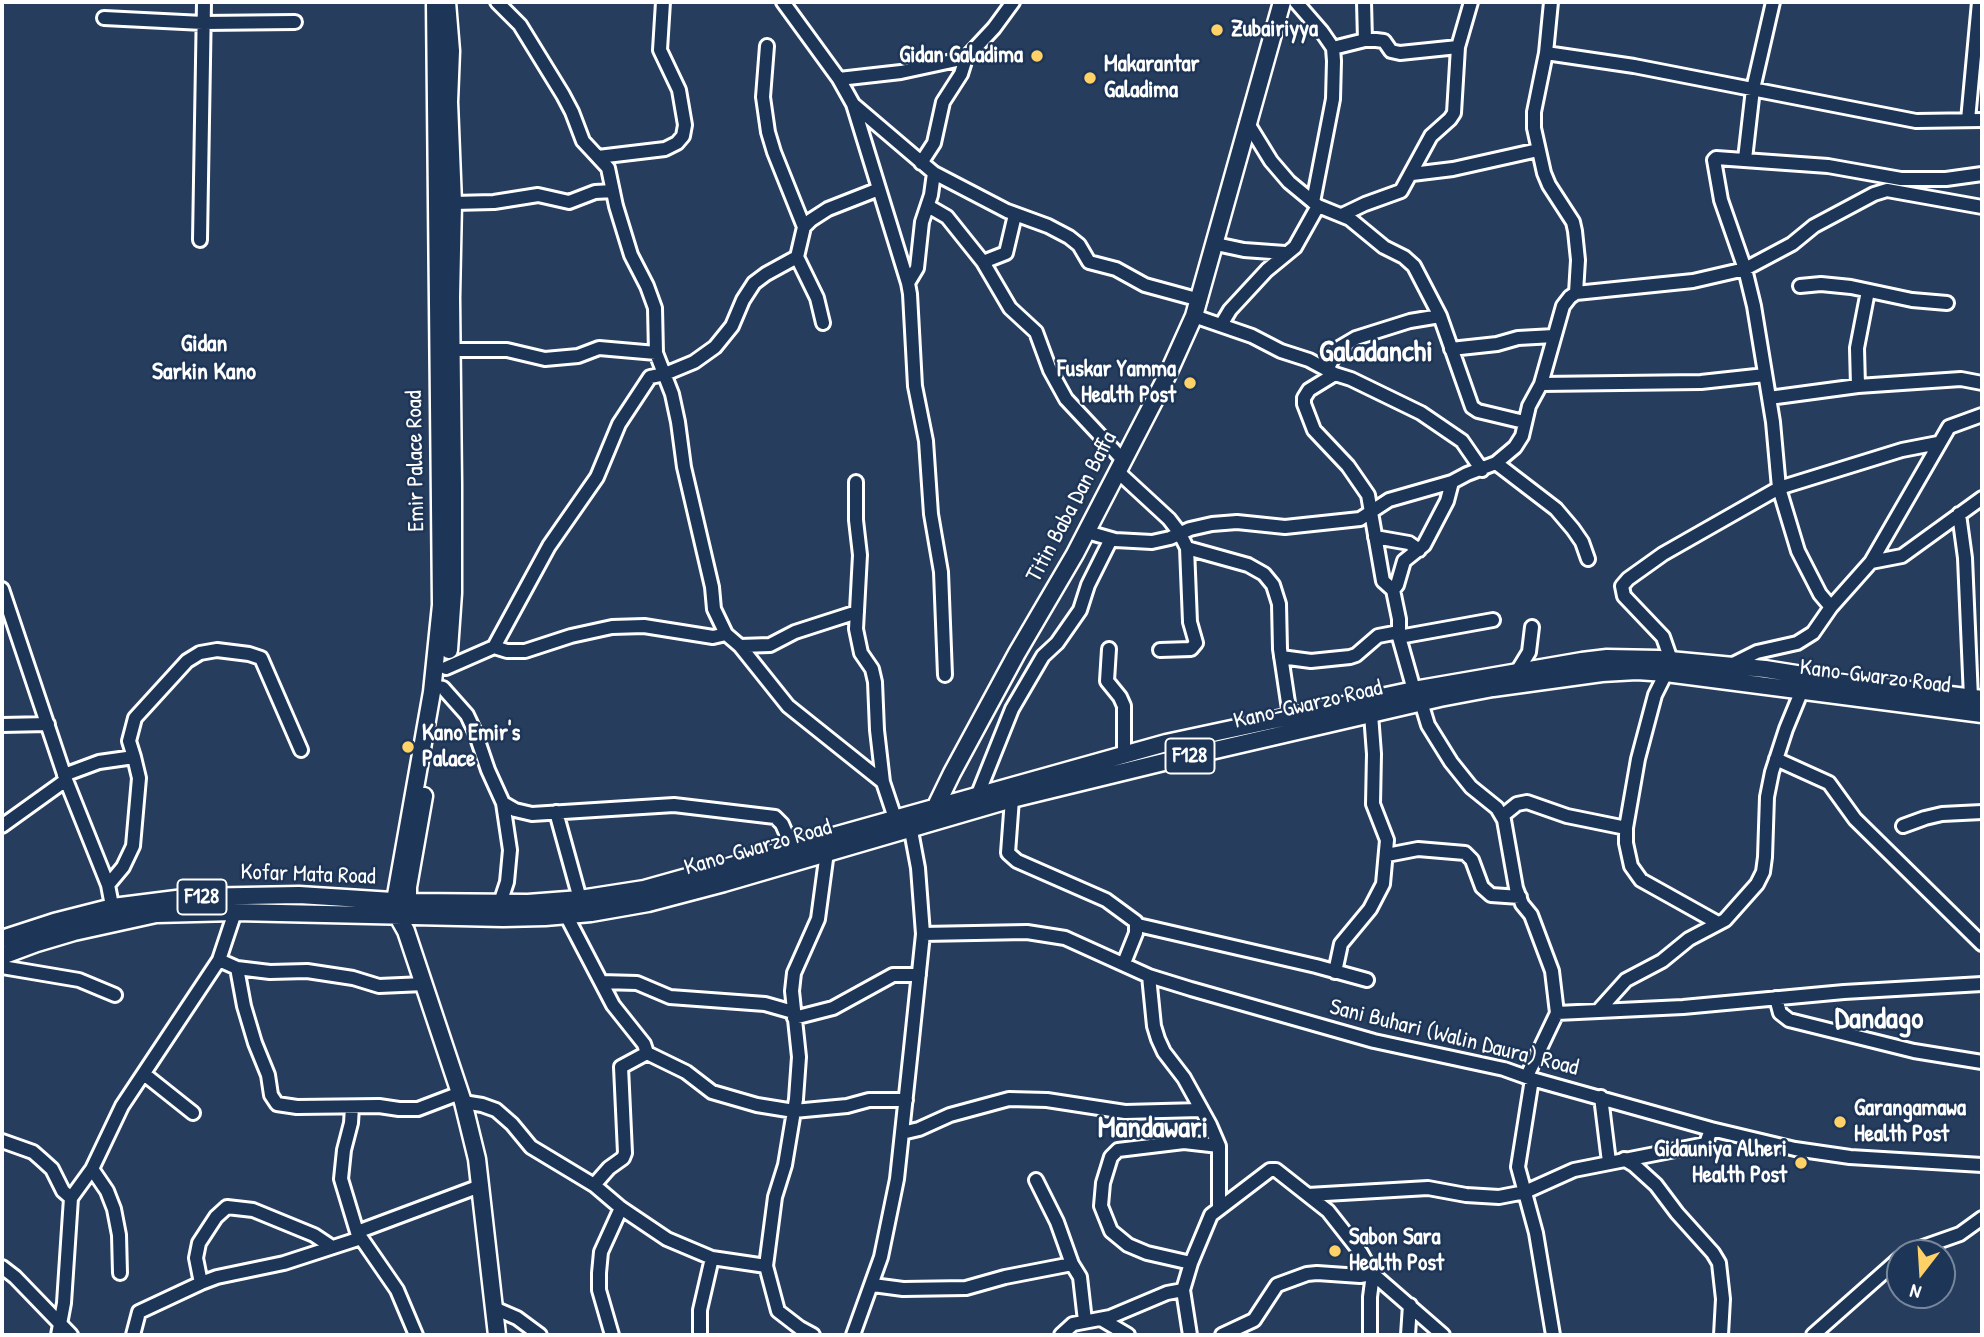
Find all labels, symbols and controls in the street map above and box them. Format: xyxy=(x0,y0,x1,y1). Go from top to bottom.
place label: Zubairiyya xyxy=(1231,16,1318,44)
marker: Zubairiyya xyxy=(1209,22,1225,38)
place label: Gidan Galadima xyxy=(899,42,1023,70)
marker: Gidan Galadima xyxy=(1029,48,1045,64)
place label: Makarantar Galadima xyxy=(1104,51,1199,105)
marker: Makarantar Galadima xyxy=(1082,70,1098,86)
district label: Gidan Sarkin Kano xyxy=(152,331,256,387)
district label: Galadanchi xyxy=(1319,335,1433,371)
place label: Fuskar Yamma Health Post xyxy=(1057,356,1176,410)
marker: Fuskar Yamma Health Post xyxy=(1182,375,1198,391)
street label: Emir Palace Road xyxy=(401,390,431,532)
street label: Titin Baba Dan Baffa xyxy=(1021,427,1123,587)
street label: Kano-Gwarzo Road xyxy=(1798,654,1952,700)
street label: Kano-Gwarzo Road xyxy=(1231,674,1385,736)
place label: Kano Emir's Palace xyxy=(422,720,520,774)
road number: F128 xyxy=(1166,738,1214,774)
marker: Kano Emir's Palace xyxy=(400,739,416,755)
street label: Kano-Gwarzo Road xyxy=(681,814,835,882)
street label: Kofar Mata Road xyxy=(240,859,376,891)
road number: F128 xyxy=(178,880,227,914)
street label: Sani Buhari (Walin Daura) Road xyxy=(1327,994,1581,1082)
district label: Dandago xyxy=(1835,1002,1923,1038)
place label: Garangamawa Health Post xyxy=(1854,1095,1966,1149)
district label: Mandawari xyxy=(1098,1111,1208,1147)
marker: Garangamawa Health Post xyxy=(1832,1114,1848,1130)
place label: Gidauniya Alheri Health Post xyxy=(1654,1136,1787,1190)
marker: Gidauniya Alheri Health Post xyxy=(1793,1155,1809,1171)
place label: Sabon Sara Health Post xyxy=(1349,1224,1444,1278)
north arrow xyxy=(1886,1239,1956,1309)
marker: Sabon Sara Health Post xyxy=(1327,1243,1343,1259)
text: N xyxy=(1907,1278,1924,1306)

